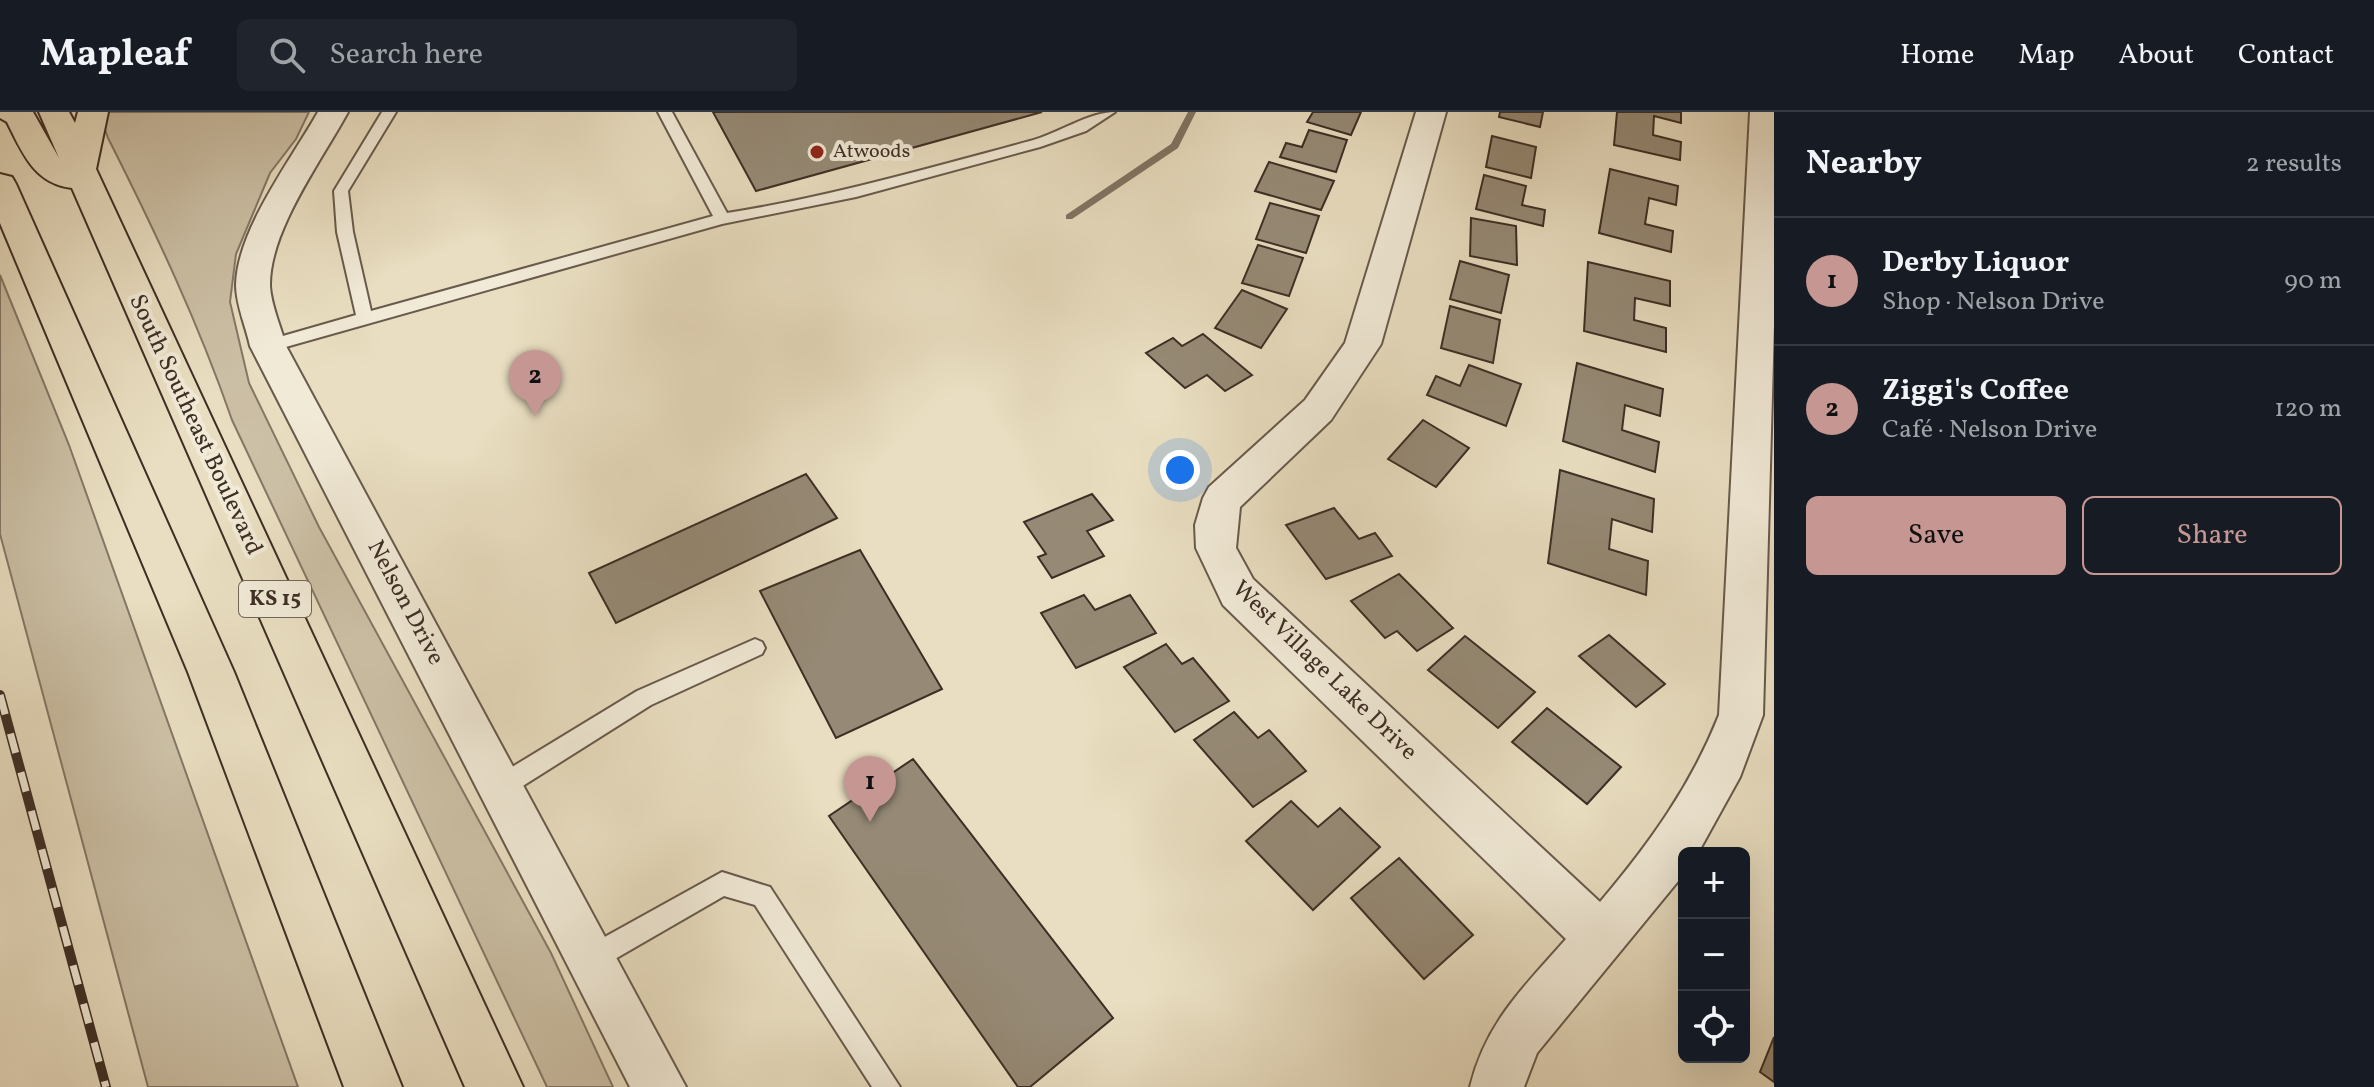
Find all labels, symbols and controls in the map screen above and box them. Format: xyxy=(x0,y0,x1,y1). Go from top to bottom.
search box xyxy=(237,19,797,91)
text: Mapleaf xyxy=(40,29,189,82)
icon: search xyxy=(265,33,309,77)
text: Search here xyxy=(329,34,483,76)
text: Home xyxy=(1900,36,1974,75)
text: Map xyxy=(2018,36,2074,75)
text: About xyxy=(2118,36,2194,75)
text: Contact xyxy=(2238,36,2334,75)
place label: Atwoods xyxy=(833,138,910,166)
text: Nearby xyxy=(1806,141,1922,188)
marker: Atwoods xyxy=(808,143,826,161)
text: 2 results xyxy=(2246,146,2342,182)
text: Derby Liquor xyxy=(1882,242,2069,284)
text: 1 xyxy=(1827,263,1837,299)
text: 90 m xyxy=(2284,263,2342,299)
text: Shop · Nelson Drive xyxy=(1882,284,2105,320)
street label: South Southeast Boulevard xyxy=(120,289,270,561)
pin: 2 xyxy=(509,350,561,416)
text: Ziggi's Coffee xyxy=(1882,370,2069,412)
text: 2 xyxy=(1825,391,1839,427)
text: 120 m xyxy=(2274,391,2342,427)
text: Café · Nelson Drive xyxy=(1882,412,2097,448)
your location xyxy=(1160,450,1200,490)
button: Save xyxy=(1806,496,2066,575)
button: Share xyxy=(2082,496,2342,575)
street label: Nelson Drive xyxy=(358,534,452,672)
street label: West Village Lake Drive xyxy=(1224,573,1424,769)
road number: KS 15 xyxy=(239,581,311,617)
pin: 1 xyxy=(844,756,896,822)
map controls xyxy=(1678,847,1750,1063)
button: + xyxy=(1678,847,1750,919)
button: − xyxy=(1678,919,1750,991)
button: locate xyxy=(1678,991,1750,1063)

